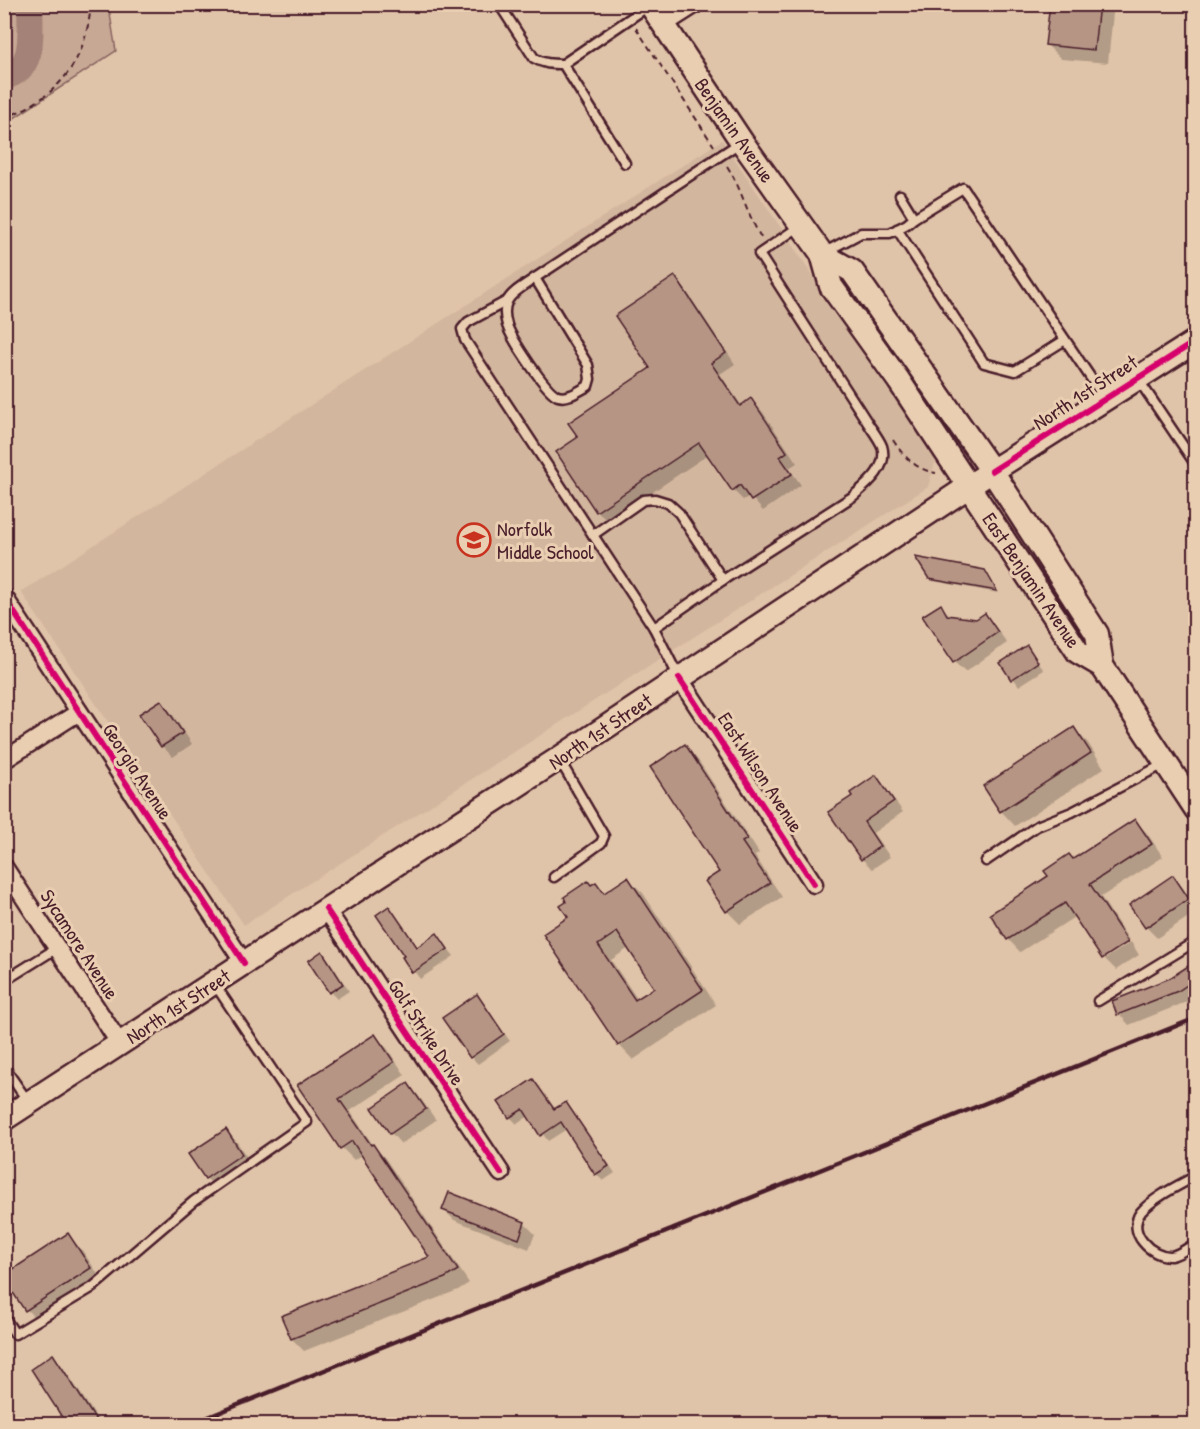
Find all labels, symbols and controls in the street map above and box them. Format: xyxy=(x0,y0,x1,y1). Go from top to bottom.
street label: Benjamin Avenue xyxy=(689,72,781,188)
street label: North 1st Street xyxy=(1028,348,1143,436)
street label: East Benjamin Avenue xyxy=(977,507,1087,653)
place label: Norfolk Middle School xyxy=(497,515,594,565)
school or university icon: Norfolk Middle School xyxy=(456,522,492,558)
street label: North 1st Street xyxy=(543,686,658,776)
street label: East Wilson Avenue xyxy=(712,707,810,837)
street label: Georgia Avenue xyxy=(97,718,179,824)
street label: Sycamore Avenue xyxy=(34,884,126,1004)
street label: North 1st Street xyxy=(121,962,236,1050)
street label: Golf Strike Drive xyxy=(383,974,471,1090)

